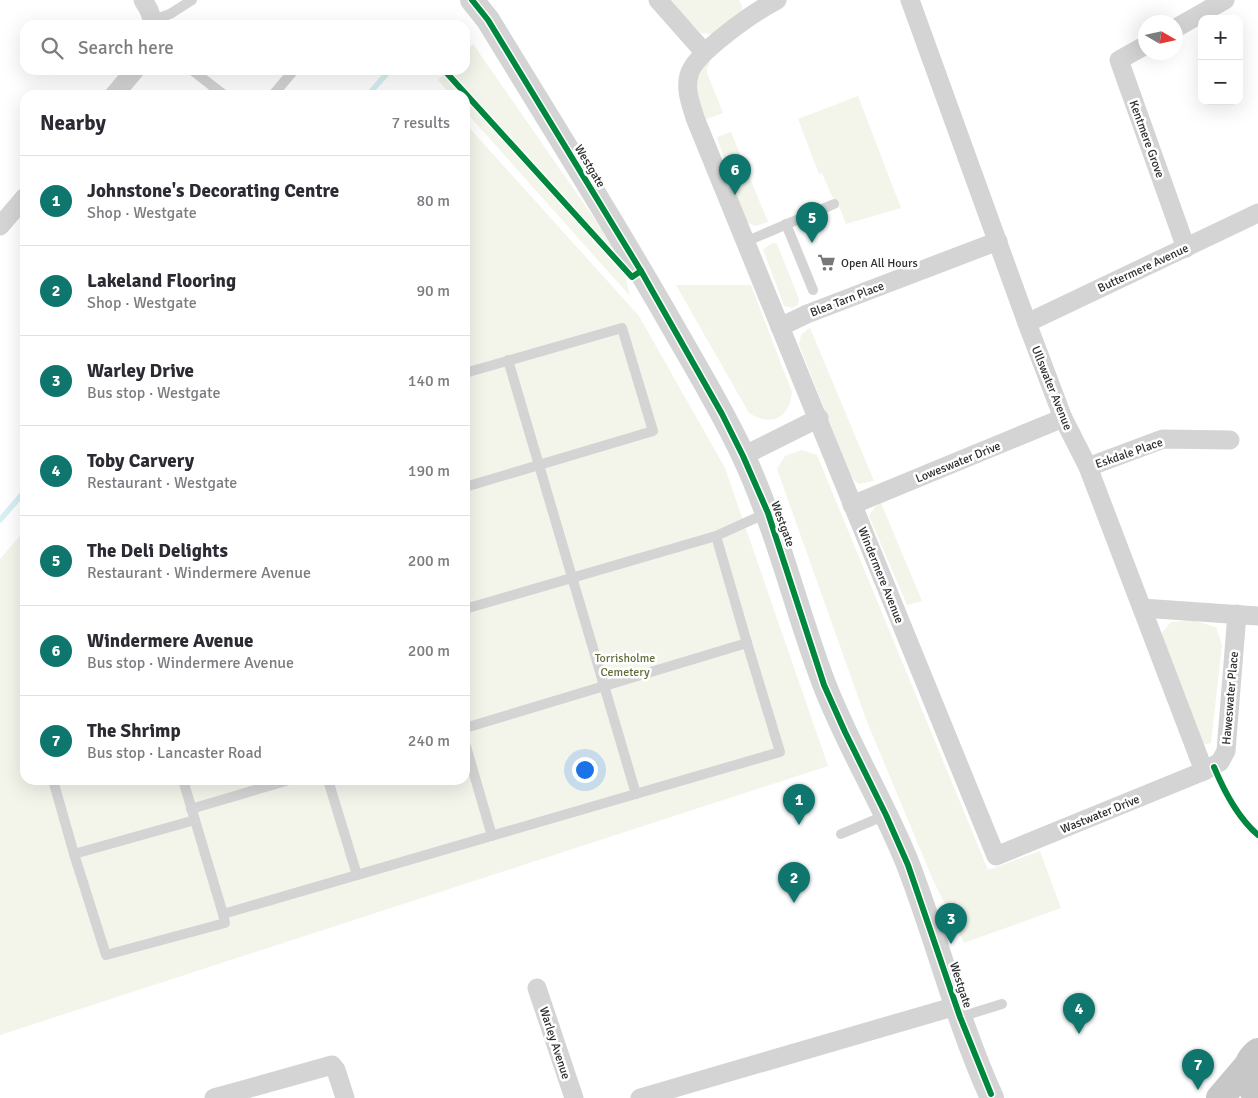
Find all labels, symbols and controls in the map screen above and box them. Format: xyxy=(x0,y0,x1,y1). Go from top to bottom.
north arrow xyxy=(1138,15,1183,60)
map controls xyxy=(1198,15,1243,105)
button: + xyxy=(1198,15,1243,60)
search box xyxy=(20,20,470,75)
icon: search xyxy=(38,34,66,62)
text: Search here xyxy=(78,36,174,60)
button: − xyxy=(1198,60,1243,105)
street label: Kentmere Grove xyxy=(1126,98,1168,180)
text: Nearby xyxy=(40,110,106,136)
text: 7 results xyxy=(391,113,450,133)
street label: Westgate xyxy=(571,142,608,190)
pin: 6 xyxy=(719,154,751,195)
text: Johnstone's Decorating Centre xyxy=(87,179,339,203)
text: 1 xyxy=(52,191,60,211)
text: 80 m xyxy=(416,191,450,211)
pin: 5 xyxy=(796,202,828,243)
text: Shop · Westgate xyxy=(87,203,197,223)
street label: Buttermere Avenue xyxy=(1095,241,1191,296)
supermarket icon: Open All Hours xyxy=(817,253,837,273)
place label: Open All Hours xyxy=(841,256,918,271)
text: Lakeland Flooring xyxy=(87,269,236,293)
street label: Blea Tarn Place xyxy=(808,278,886,320)
text: 2 xyxy=(52,281,60,301)
text: 90 m xyxy=(416,281,450,301)
text: Shop · Westgate xyxy=(87,293,197,313)
street label: Ullswater Avenue xyxy=(1028,344,1075,432)
text: Warley Drive xyxy=(87,359,194,383)
text: 3 xyxy=(52,371,60,391)
text: 140 m xyxy=(408,371,450,391)
text: Bus stop · Westgate xyxy=(87,383,220,403)
street label: Eskdale Place xyxy=(1093,435,1165,472)
street label: Loweswater Drive xyxy=(913,439,1003,486)
text: Toby Carvery xyxy=(87,449,194,473)
text: 4 xyxy=(52,461,60,481)
text: 190 m xyxy=(408,461,450,481)
text: Restaurant · Westgate xyxy=(87,473,237,493)
street label: Westgate xyxy=(767,499,798,549)
street label: Windermere Avenue xyxy=(854,525,907,626)
text: The Deli Delights xyxy=(87,539,228,563)
text: 5 xyxy=(52,551,60,571)
text: 200 m xyxy=(408,551,450,571)
text: Restaurant · Windermere Avenue xyxy=(87,563,311,583)
text: Windermere Avenue xyxy=(87,629,253,653)
text: 6 xyxy=(52,641,60,661)
text: 200 m xyxy=(408,641,450,661)
park label: Torrisholme Cemetery xyxy=(595,651,655,680)
street label: Haweswater Place xyxy=(1219,651,1242,745)
text: Bus stop · Windermere Avenue xyxy=(87,653,294,673)
text: The Shrimp xyxy=(87,719,181,743)
text: 7 xyxy=(52,731,60,751)
text: 240 m xyxy=(408,731,450,751)
text: Bus stop · Lancaster Road xyxy=(87,743,262,763)
your location xyxy=(572,757,598,783)
pin: 1 xyxy=(783,784,815,825)
street label: Wastwater Drive xyxy=(1058,792,1142,837)
pin: 2 xyxy=(778,862,810,903)
pin: 3 xyxy=(935,903,967,944)
street label: Westgate xyxy=(946,960,975,1010)
pin: 4 xyxy=(1063,993,1095,1034)
street label: Warley Avenue xyxy=(536,1005,573,1081)
pin: 7 xyxy=(1182,1049,1214,1090)

